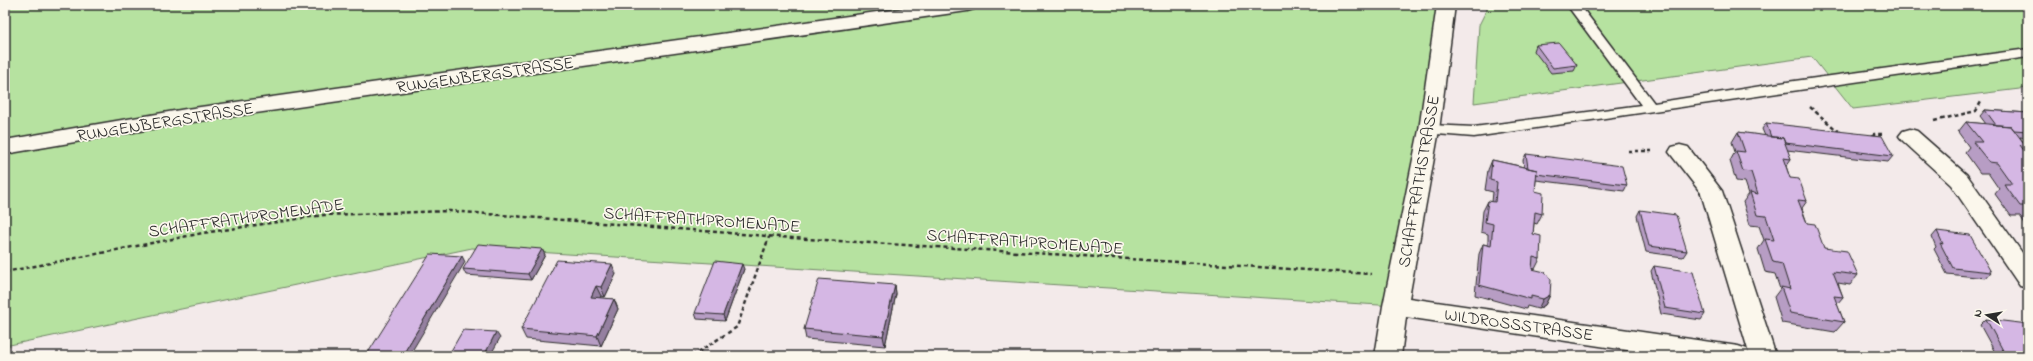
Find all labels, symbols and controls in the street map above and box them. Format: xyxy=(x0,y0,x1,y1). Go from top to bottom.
street label: RUNGENBERGSTRASSE xyxy=(395,51,575,100)
street label: SCHAFFRATHSTRASSE xyxy=(1392,93,1447,269)
street label: RUNGENBERGSTRASSE xyxy=(75,96,255,149)
street label: SCHAFFRATHPROMENADE xyxy=(147,192,346,245)
street label: SCHAFFRATHPROMENADE xyxy=(603,201,801,240)
street label: SCHAFFRATHPROMENADE xyxy=(926,223,1124,262)
north arrow xyxy=(1967,295,2007,335)
street label: WILDROSSSTRASSE xyxy=(1443,303,1595,348)
text: N xyxy=(1970,308,1987,318)

